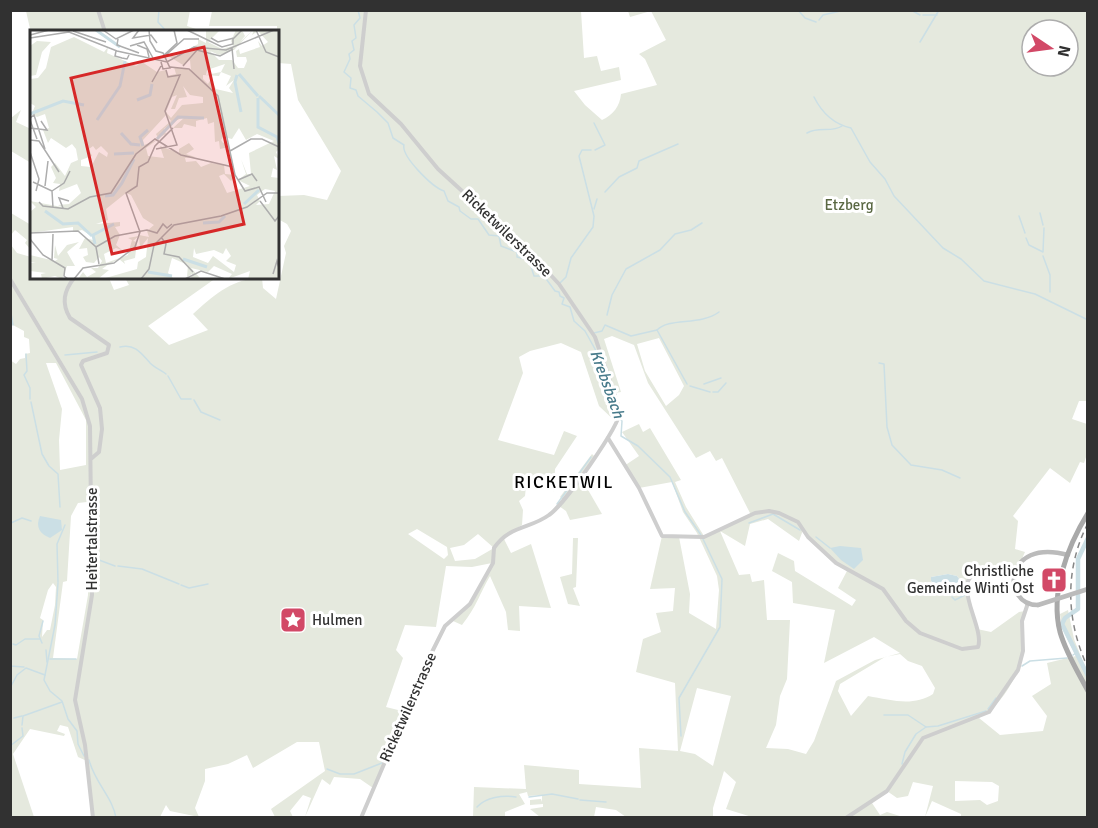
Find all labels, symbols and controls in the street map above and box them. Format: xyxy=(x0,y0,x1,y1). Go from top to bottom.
north arrow xyxy=(1020,18,1080,78)
inset map xyxy=(30,30,279,279)
text: N xyxy=(1053,43,1075,59)
street label: Ricketwilerstrasse xyxy=(458,186,556,280)
park label: Etzberg xyxy=(824,196,874,214)
water label: Krebsbach xyxy=(585,347,629,422)
district label: RICKETWIL xyxy=(514,471,614,493)
street label: Heitertalstrasse xyxy=(83,488,101,590)
place label: Christliche Gemeinde Winti Ost xyxy=(907,562,1034,597)
church icon: Christliche Gemeinde Winti Ost xyxy=(1039,565,1069,595)
place icon: Hulmen xyxy=(278,605,308,635)
place label: Hulmen xyxy=(312,611,362,629)
street label: Ricketwilerstrasse xyxy=(376,649,440,765)

